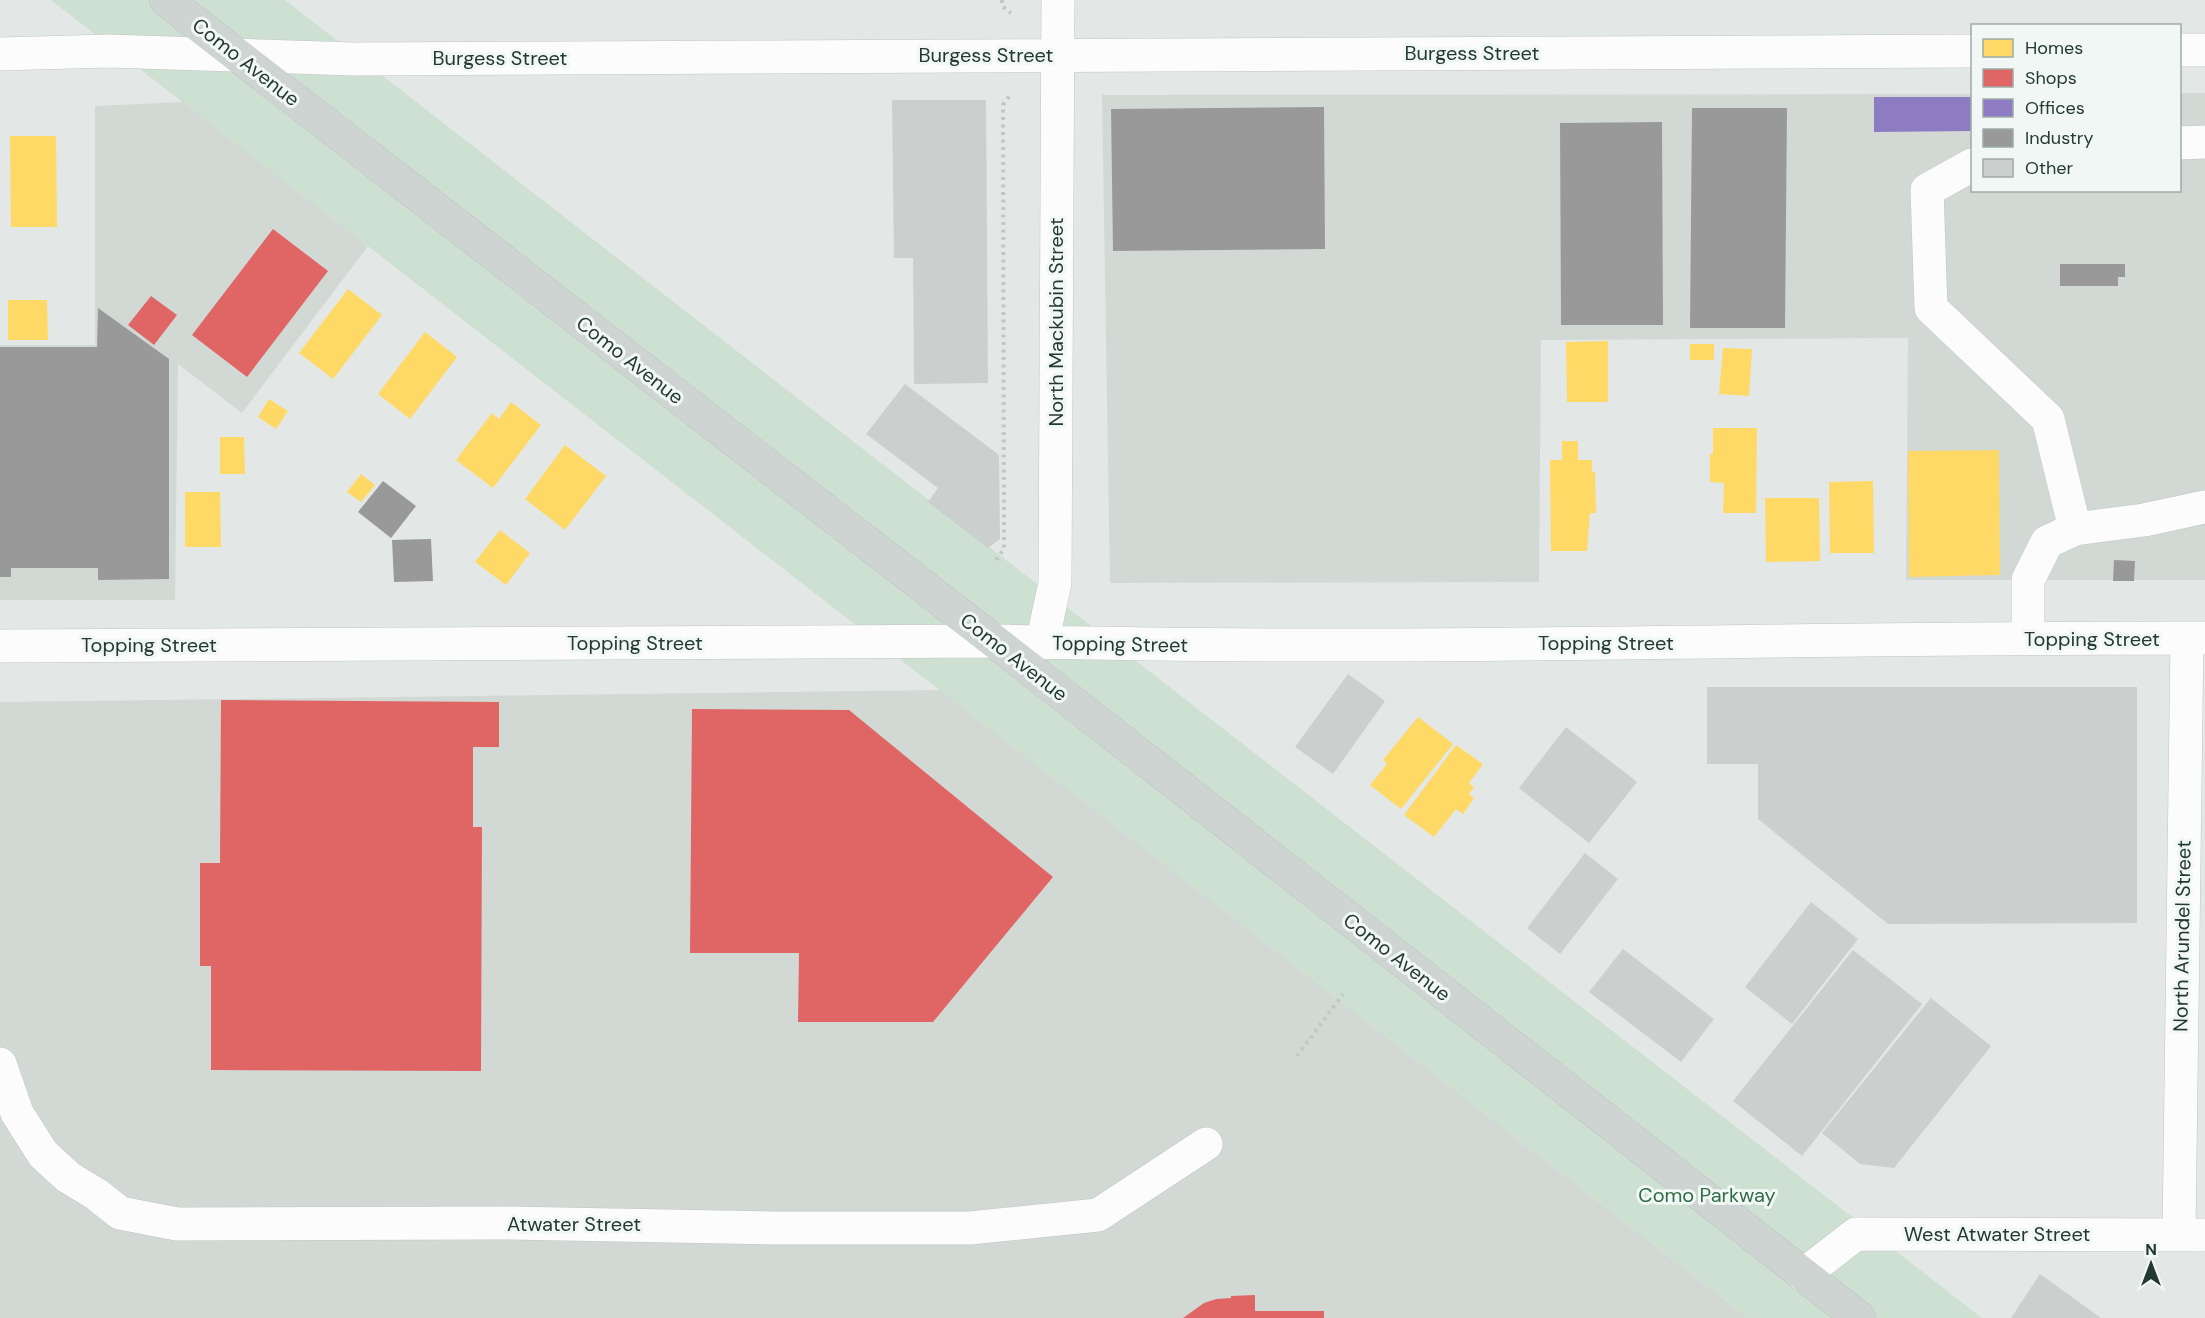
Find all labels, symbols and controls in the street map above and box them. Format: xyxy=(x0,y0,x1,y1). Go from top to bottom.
street label: Como Avenue xyxy=(187,12,305,112)
legend xyxy=(1971,24,2181,192)
text: Homes xyxy=(2025,36,2083,60)
street label: Burgess Street xyxy=(1405,40,1540,66)
street label: Burgess Street xyxy=(919,42,1054,68)
street label: Burgess Street xyxy=(433,45,568,71)
text: Shops xyxy=(2025,66,2077,90)
text: Offices xyxy=(2025,96,2085,120)
text: Industry xyxy=(2025,126,2094,150)
text: Other xyxy=(2025,156,2074,180)
street label: North Mackubin Street xyxy=(1043,217,1069,427)
street label: Como Avenue xyxy=(571,310,689,410)
street label: Como Avenue xyxy=(955,607,1073,707)
street label: Topping Street xyxy=(2024,626,2160,652)
street label: Topping Street xyxy=(567,630,703,656)
street label: Topping Street xyxy=(1052,630,1188,658)
street label: Topping Street xyxy=(1538,630,1674,656)
street label: Topping Street xyxy=(81,632,217,658)
street label: North Arundel Street xyxy=(2167,840,2197,1032)
street label: Como Avenue xyxy=(1338,907,1456,1007)
park label: Como Parkway xyxy=(1638,1182,1776,1208)
street label: Atwater Street xyxy=(507,1211,641,1237)
street label: West Atwater Street xyxy=(1904,1221,2090,1247)
north arrow xyxy=(2121,1234,2181,1294)
text: N xyxy=(2145,1239,2157,1260)

